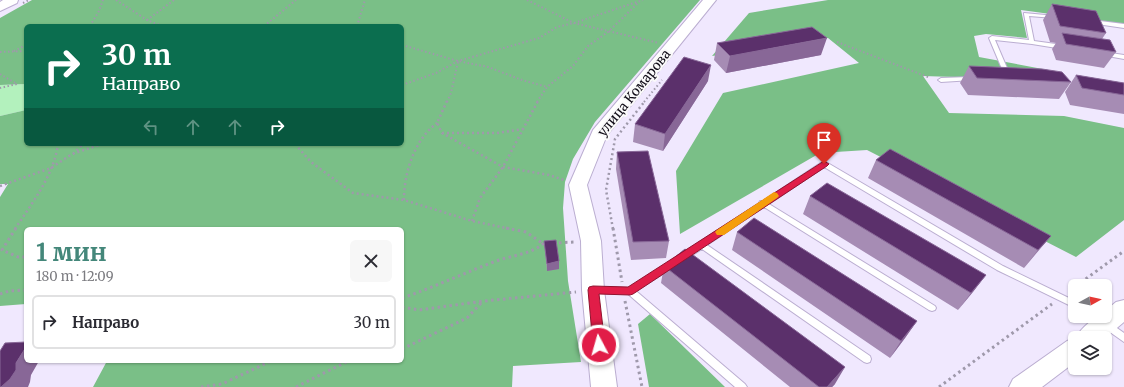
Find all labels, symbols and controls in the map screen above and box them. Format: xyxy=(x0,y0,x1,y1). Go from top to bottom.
text: 30 m xyxy=(102,37,171,73)
icon: right xyxy=(36,40,88,92)
street label: улица Комарова xyxy=(594,46,674,140)
text: Направо xyxy=(102,72,180,95)
icon: left xyxy=(140,116,162,138)
icon: ahead xyxy=(182,116,204,138)
icon: ahead xyxy=(224,116,246,138)
icon: right xyxy=(266,116,288,138)
pin xyxy=(807,123,841,164)
icon: arrive xyxy=(813,129,835,151)
text: 1 мин xyxy=(36,237,107,268)
button: close xyxy=(350,240,392,282)
text: 180 m · 12:09 xyxy=(36,268,114,285)
north arrow xyxy=(1068,279,1112,323)
map controls xyxy=(1068,279,1112,375)
icon: right xyxy=(38,311,60,333)
text: Направо xyxy=(72,313,139,332)
text: 30 m xyxy=(353,313,390,332)
position arrow xyxy=(578,324,620,366)
button: layers xyxy=(1068,331,1112,375)

